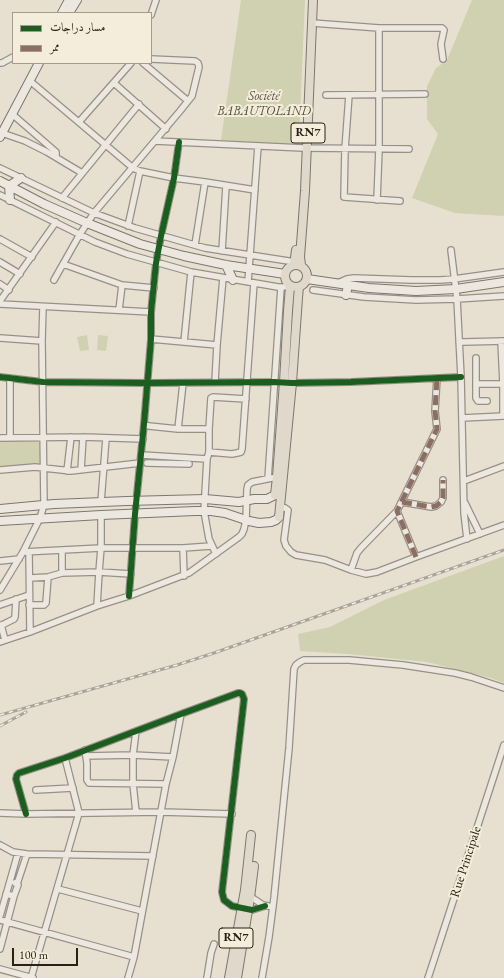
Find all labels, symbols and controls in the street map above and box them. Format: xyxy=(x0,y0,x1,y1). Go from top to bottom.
legend xyxy=(12,12,152,64)
text: مسار دراجات xyxy=(50,19,105,35)
text: ممر xyxy=(50,39,60,55)
park label: Société BABAUTOLAND xyxy=(217,88,311,119)
road number: RN7 xyxy=(291,123,325,143)
street label: Rue Principale xyxy=(447,825,485,899)
road number: RN7 xyxy=(219,928,253,948)
scale bar xyxy=(14,940,80,966)
text: 100 m xyxy=(19,947,48,963)

